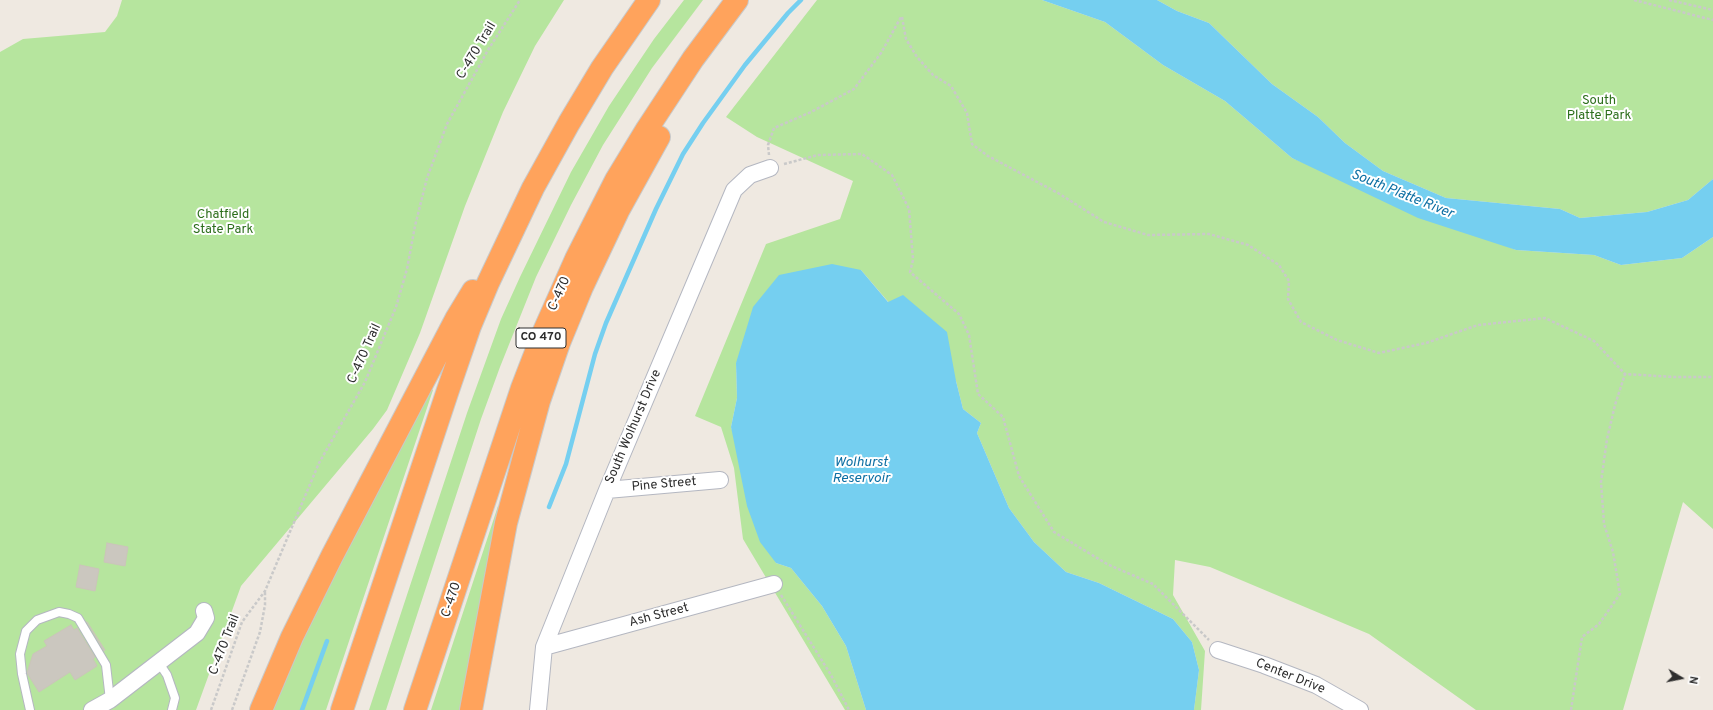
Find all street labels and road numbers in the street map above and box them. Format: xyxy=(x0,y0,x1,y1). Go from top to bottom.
street label: C-470 Trail xyxy=(454,20,500,82)
street label: C-470 xyxy=(546,274,574,314)
street label: C-470 Trail xyxy=(345,322,385,386)
road number: CO 470 xyxy=(516,328,566,348)
street label: South Wolhurst Drive xyxy=(603,367,665,487)
street label: Pine Street xyxy=(631,474,697,496)
street label: C-470 xyxy=(439,580,465,620)
street label: Ash Street xyxy=(628,601,690,631)
street label: C-470 Trail xyxy=(206,612,244,678)
street label: Center Drive xyxy=(1253,656,1327,698)

